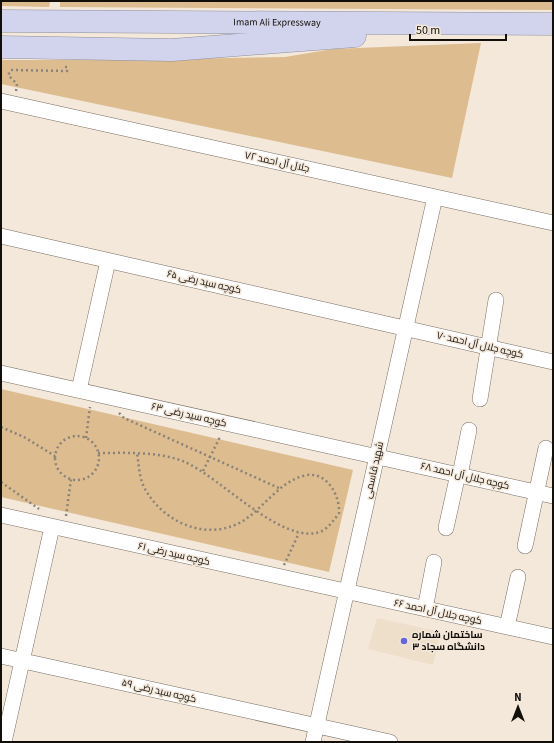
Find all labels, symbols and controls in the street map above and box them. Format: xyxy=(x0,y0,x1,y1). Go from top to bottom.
street label: Imam Ali Expressway xyxy=(233,15,321,30)
scale bar xyxy=(410,16,506,42)
text: 50 m xyxy=(416,22,440,39)
street label: جلال آل احمد ۷۲ xyxy=(243,148,311,176)
street label: کوچه سید رضی ۶۵ xyxy=(165,267,243,297)
street label: کوچه جلال آل احمد ۷۰ xyxy=(435,328,525,362)
street label: کوچه سید رضی ۶۳ xyxy=(150,400,228,430)
street label: شهید قاسمی xyxy=(361,440,387,500)
street label: کوچه جلال آل احمد ۶۸ xyxy=(419,459,511,493)
street label: کوچه سید رضی ۶۱ xyxy=(137,539,211,569)
street label: کوچه جلال آل احمد ۶۶ xyxy=(393,596,483,628)
place label: ساختمان شماره ۳ دانشگاه سجاد xyxy=(412,628,485,654)
marker: ساختمان شماره ۳ دانشگاه سجاد xyxy=(399,636,409,646)
street label: کوچه سید رضی ۵۹ xyxy=(120,676,198,706)
north arrow xyxy=(498,687,538,727)
text: N xyxy=(514,690,522,705)

